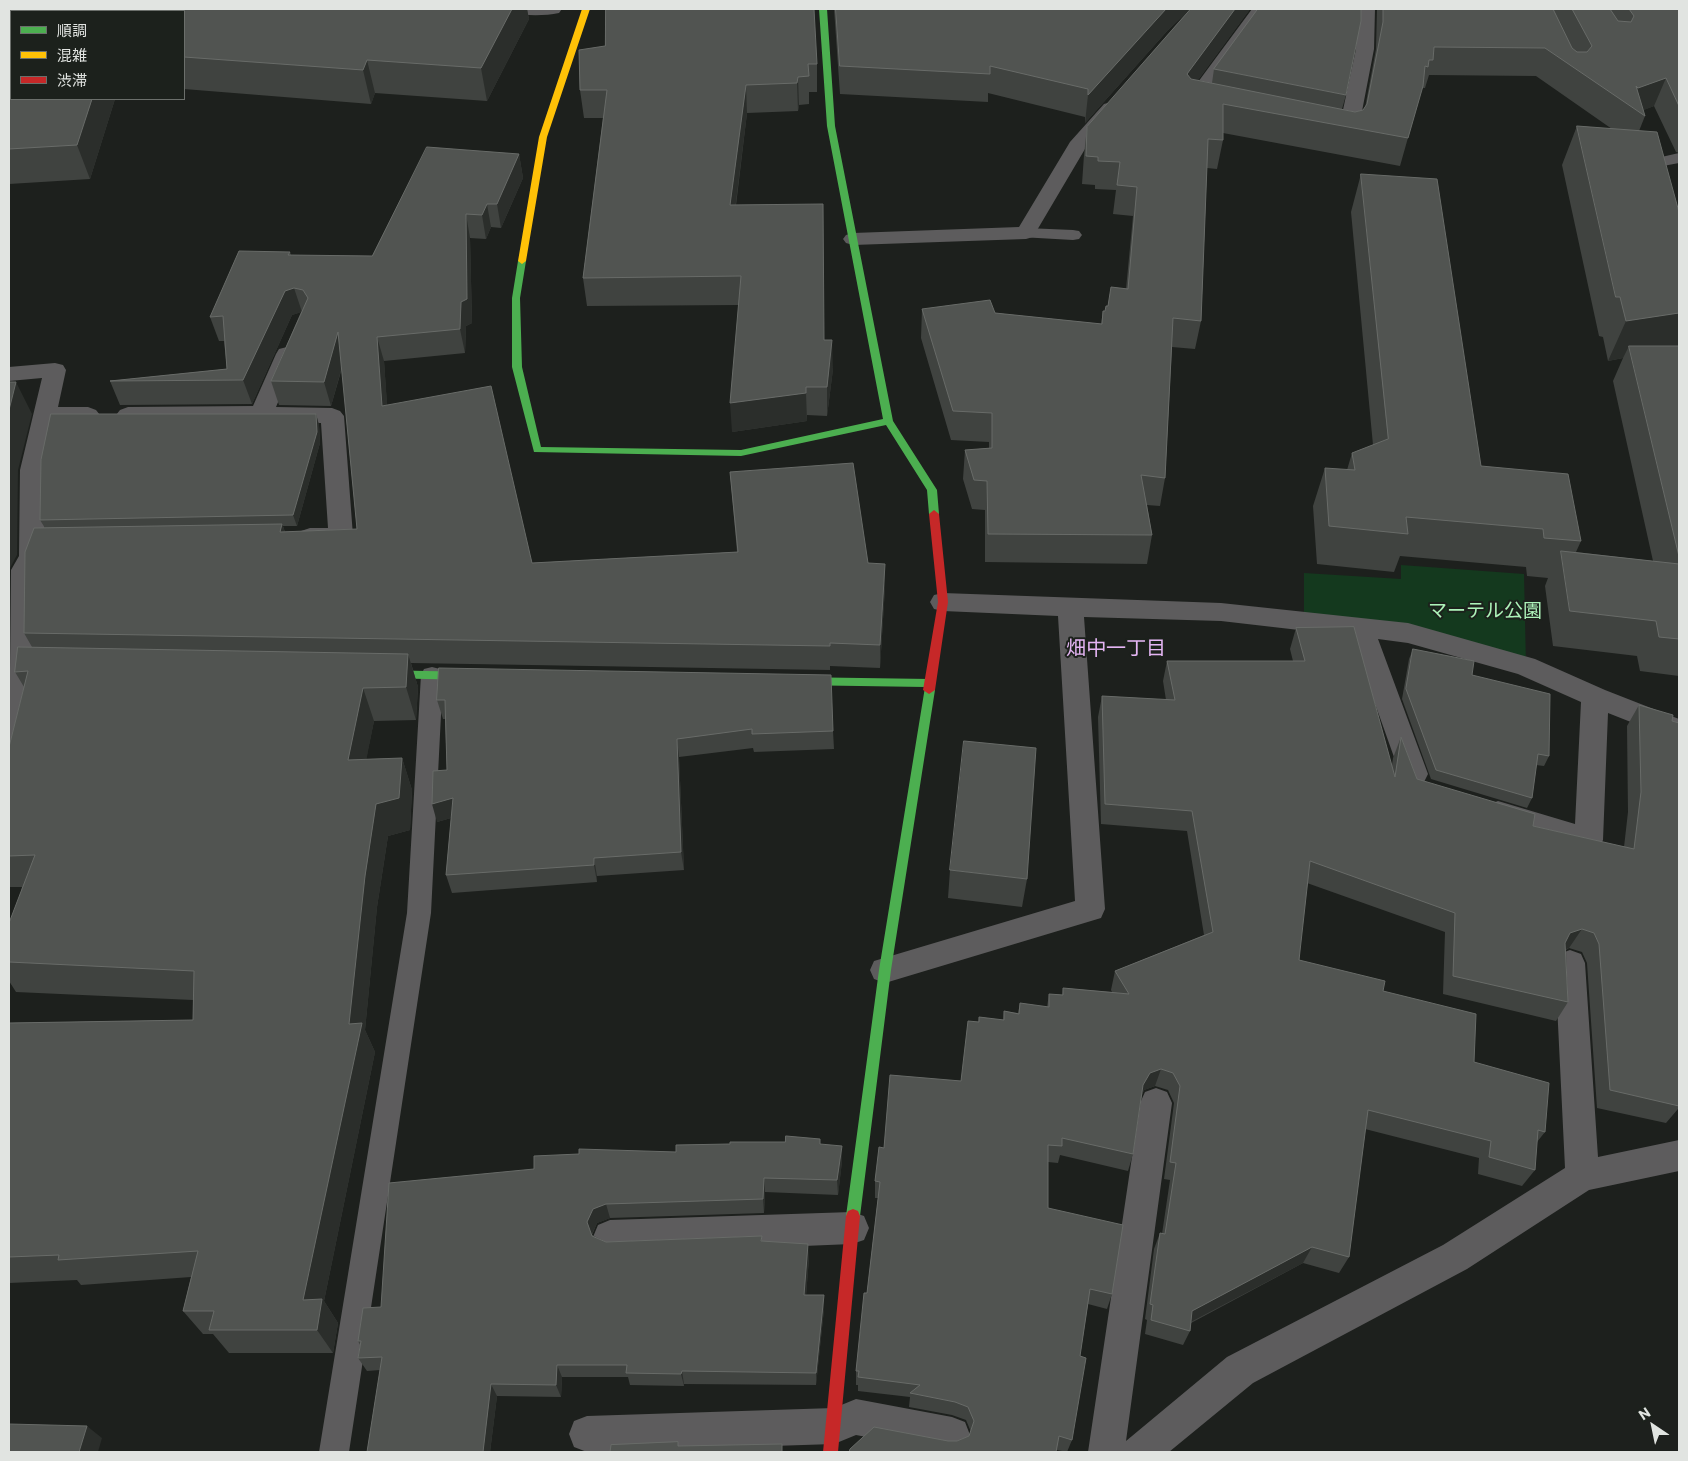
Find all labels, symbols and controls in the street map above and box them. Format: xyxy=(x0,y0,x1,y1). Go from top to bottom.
legend xyxy=(10,10,185,100)
text: 順調 xyxy=(57,21,87,39)
text: 混雑 xyxy=(57,46,87,64)
text: 渋滞 xyxy=(57,71,87,89)
park label: マーテル公園 xyxy=(1428,600,1542,622)
district label: 畑中一丁目 xyxy=(1066,636,1166,660)
north arrow xyxy=(1628,1401,1678,1451)
text: N xyxy=(1635,1403,1653,1423)

